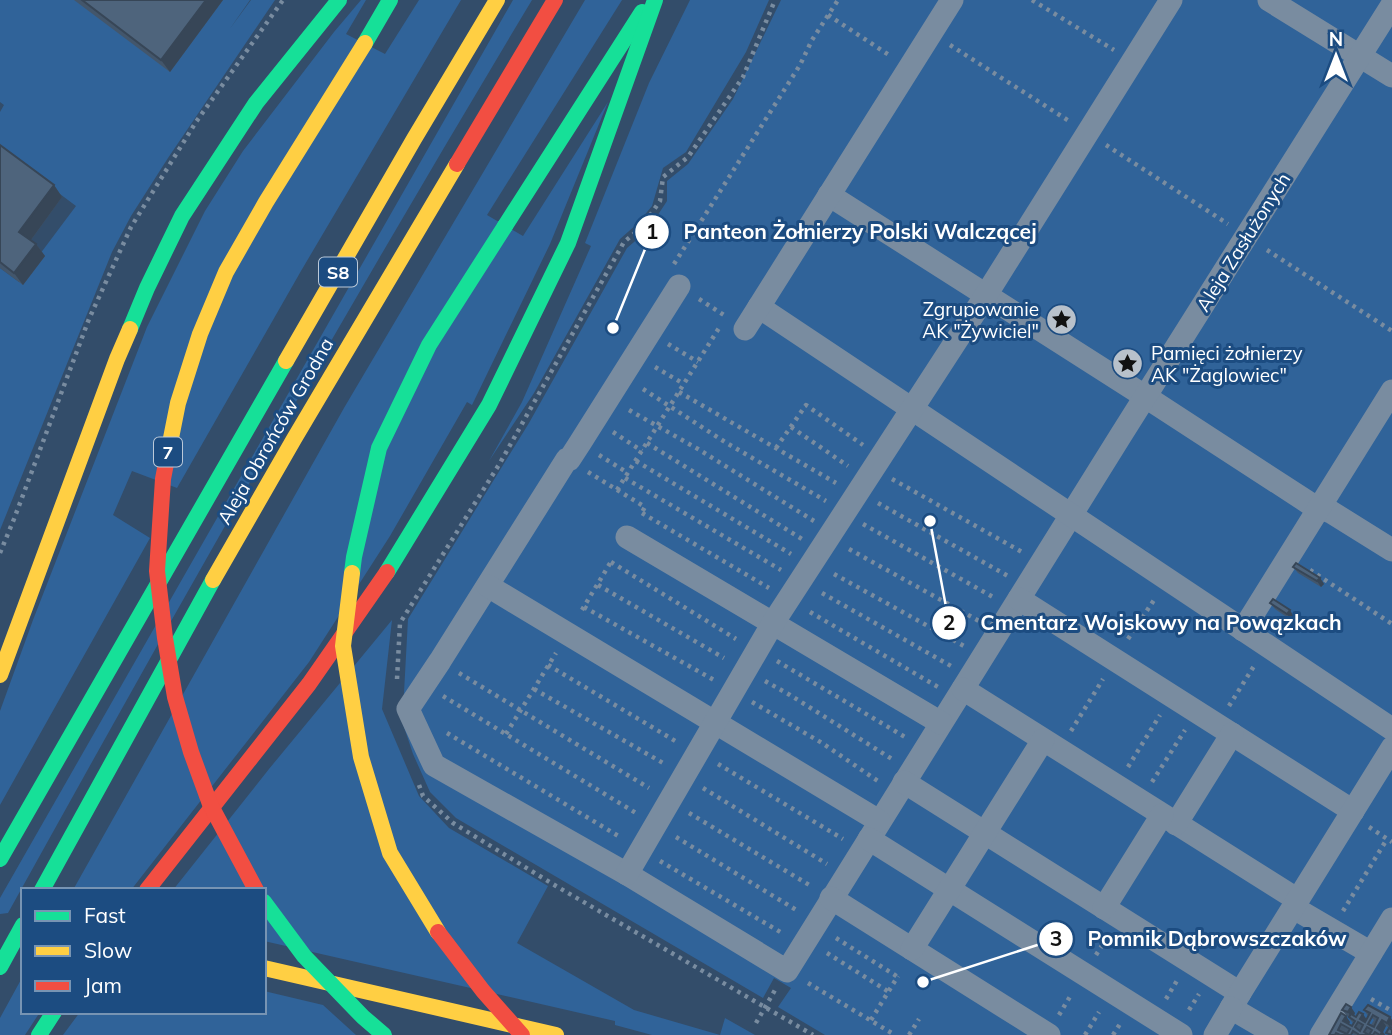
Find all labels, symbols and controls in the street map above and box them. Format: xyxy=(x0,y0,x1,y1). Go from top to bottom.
north arrow xyxy=(1301,21,1371,91)
text: N xyxy=(1329,27,1343,51)
street label: Aleja Zasłużonych xyxy=(1191,168,1295,316)
callout: Panteon Żołnierzy Polski Walczącej xyxy=(634,211,1050,253)
text: 1 xyxy=(646,218,658,244)
text: Panteon Żołnierzy Polski Walczącej xyxy=(683,218,1037,244)
road number: S8 xyxy=(319,258,357,286)
place label: Zgrupowanie AK "Żywiciel" xyxy=(922,297,1039,343)
place icon: Zgrupowanie AK "Żywiciel" xyxy=(1045,303,1079,337)
street label: Aleja Obrońców Grodna xyxy=(212,333,338,529)
place label: Pamięci żołnierzy AK "Żaglowiec" xyxy=(1151,341,1303,387)
place icon: Pamięci żołnierzy AK "Żaglowiec" xyxy=(1111,347,1145,381)
road number: 7 xyxy=(154,438,182,466)
callout: Cmentarz Wojskowy na Powązkach xyxy=(931,602,1356,644)
text: 2 xyxy=(943,609,955,635)
text: Cmentarz Wojskowy na Powązkach xyxy=(980,609,1342,635)
legend xyxy=(21,888,266,1014)
text: Fast xyxy=(84,902,126,928)
callout: Pomnik Dąbrowszczaków xyxy=(1039,918,1361,960)
text: 3 xyxy=(1050,925,1062,951)
text: Pomnik Dąbrowszczaków xyxy=(1088,925,1347,951)
text: Slow xyxy=(84,937,132,963)
text: Jam xyxy=(84,972,122,998)

